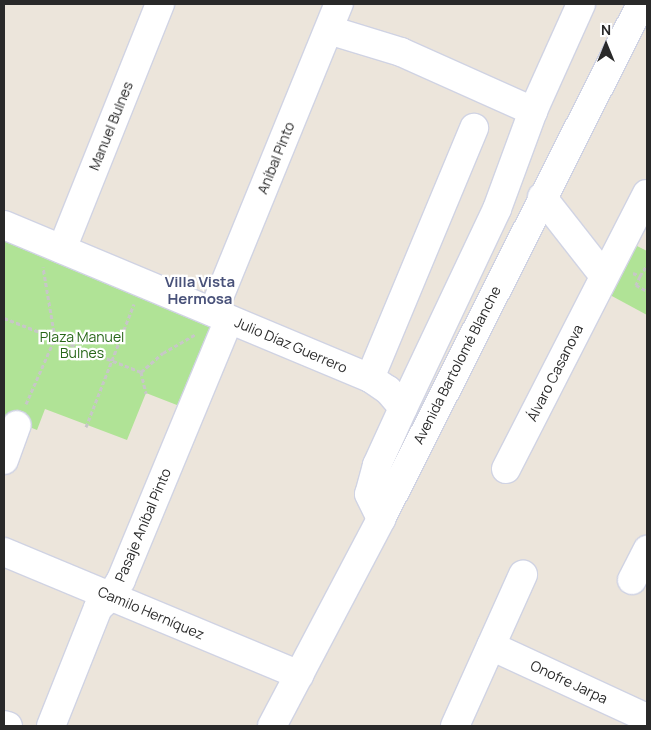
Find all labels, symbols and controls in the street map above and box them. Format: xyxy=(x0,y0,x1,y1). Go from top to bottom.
north arrow xyxy=(581,20,631,70)
text: N xyxy=(601,20,611,39)
street label: Manuel Bulnes xyxy=(86,79,136,173)
street label: Aníbal Pinto xyxy=(254,120,298,196)
district label: Villa Vista Hermosa xyxy=(165,272,235,307)
street label: Avenida Bartolomé Blanche xyxy=(410,283,504,447)
street label: Julio Díaz Guerrero xyxy=(232,314,350,376)
street label: Álvaro Casanova xyxy=(523,322,587,424)
park label: Plaza Manuel Bulnes xyxy=(40,329,124,362)
street label: Pasaje Aníbal Pinto xyxy=(111,466,175,584)
street label: Camilo Herníquez xyxy=(95,583,207,643)
street label: Onofre Jarpa xyxy=(528,657,610,707)

